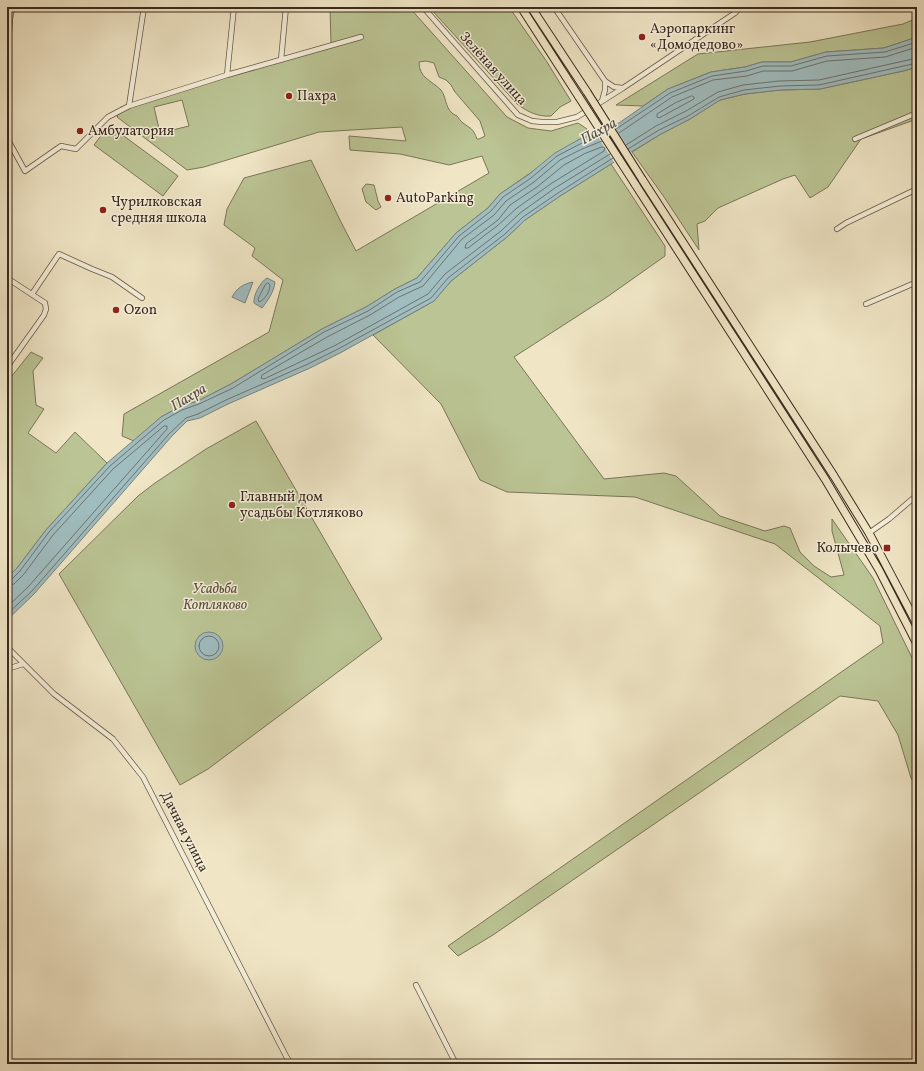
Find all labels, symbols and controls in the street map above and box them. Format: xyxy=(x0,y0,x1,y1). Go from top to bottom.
place label: Аэропаркинг «Домодедово» xyxy=(650,20,743,55)
street label: Зелёная улица xyxy=(455,28,531,110)
marker: Аэропаркинг «Домодедово» xyxy=(637,32,647,42)
place label: Пахра xyxy=(297,87,337,106)
marker: Пахра xyxy=(284,91,294,101)
water label: Пахра xyxy=(577,113,621,151)
place label: Амбулатория xyxy=(88,122,174,141)
marker: Амбулатория xyxy=(75,126,85,136)
place label: AutoParking xyxy=(396,189,474,208)
place label: Чурилковская средняя школа xyxy=(111,193,207,228)
marker: AutoParking xyxy=(383,193,393,203)
marker: Чурилковская средняя школа xyxy=(98,205,108,215)
place label: Ozon xyxy=(124,301,157,320)
marker: Ozon xyxy=(111,305,121,315)
water label: Пахра xyxy=(167,379,211,417)
place label: Главный дом усадьбы Котляково xyxy=(240,488,363,523)
marker: Главный дом усадьбы Котляково xyxy=(227,500,237,510)
place label: Колычево xyxy=(816,539,879,558)
marker: Колычево xyxy=(882,543,892,553)
park label: Усадьба Котляково xyxy=(183,580,248,615)
street label: Дачная улица xyxy=(156,788,213,876)

